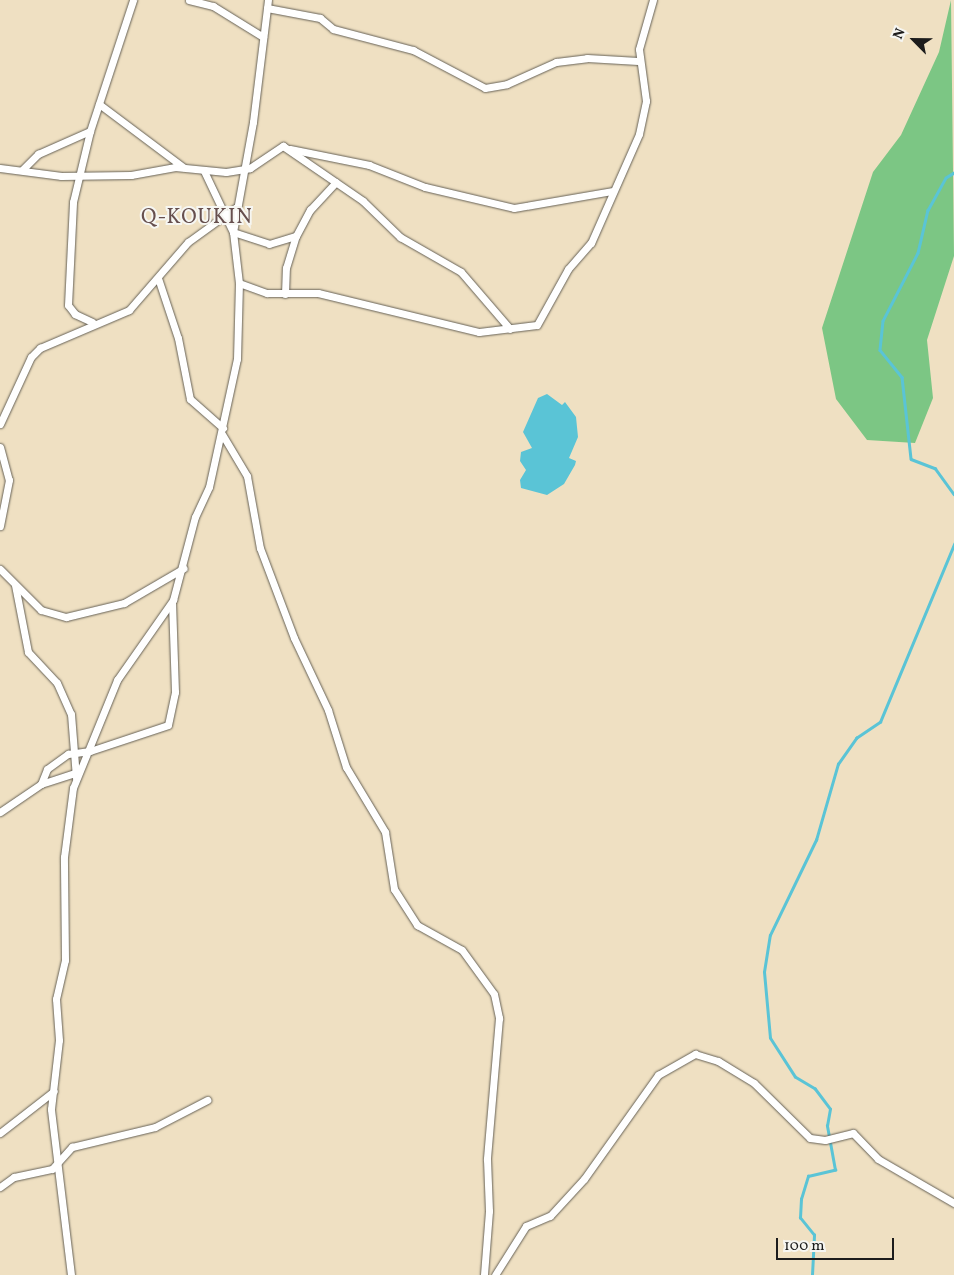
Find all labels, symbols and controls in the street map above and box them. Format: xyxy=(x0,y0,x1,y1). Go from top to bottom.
north arrow xyxy=(889,15,939,65)
text: N xyxy=(889,26,910,42)
district label: Q-KOUKIN xyxy=(140,205,254,231)
scale bar xyxy=(779,1228,896,1260)
text: 100 m xyxy=(784,1236,824,1257)

